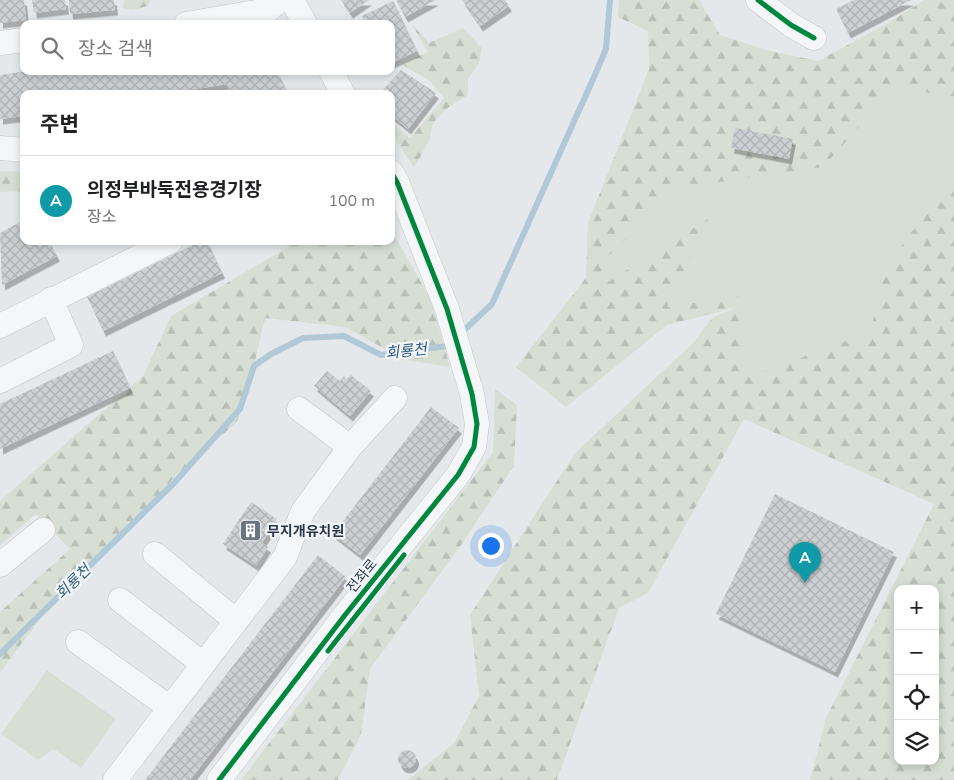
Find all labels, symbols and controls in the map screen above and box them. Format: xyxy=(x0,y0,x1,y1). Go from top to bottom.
search box xyxy=(20,20,395,75)
icon: search xyxy=(38,34,66,62)
text: 장소 검색 xyxy=(78,36,153,62)
text: 주변 xyxy=(40,110,79,138)
text: 의정부바둑전용경기장 xyxy=(87,177,262,203)
text: A xyxy=(50,190,62,212)
text: 100 m xyxy=(328,190,375,212)
text: 장소 xyxy=(87,206,116,228)
water label: 회룡천 xyxy=(384,339,430,363)
building icon: 무지개유치원 xyxy=(239,519,263,543)
place label: 무지개유치원 xyxy=(267,522,344,541)
your location xyxy=(478,533,504,559)
pin: A xyxy=(789,542,821,583)
street label: 전좌로 xyxy=(342,555,382,597)
water label: 회룡천 xyxy=(51,559,96,604)
map controls xyxy=(894,585,939,765)
button: + xyxy=(894,585,939,630)
button: − xyxy=(894,630,939,675)
button: locate xyxy=(894,675,939,720)
button: layers xyxy=(894,720,939,765)

